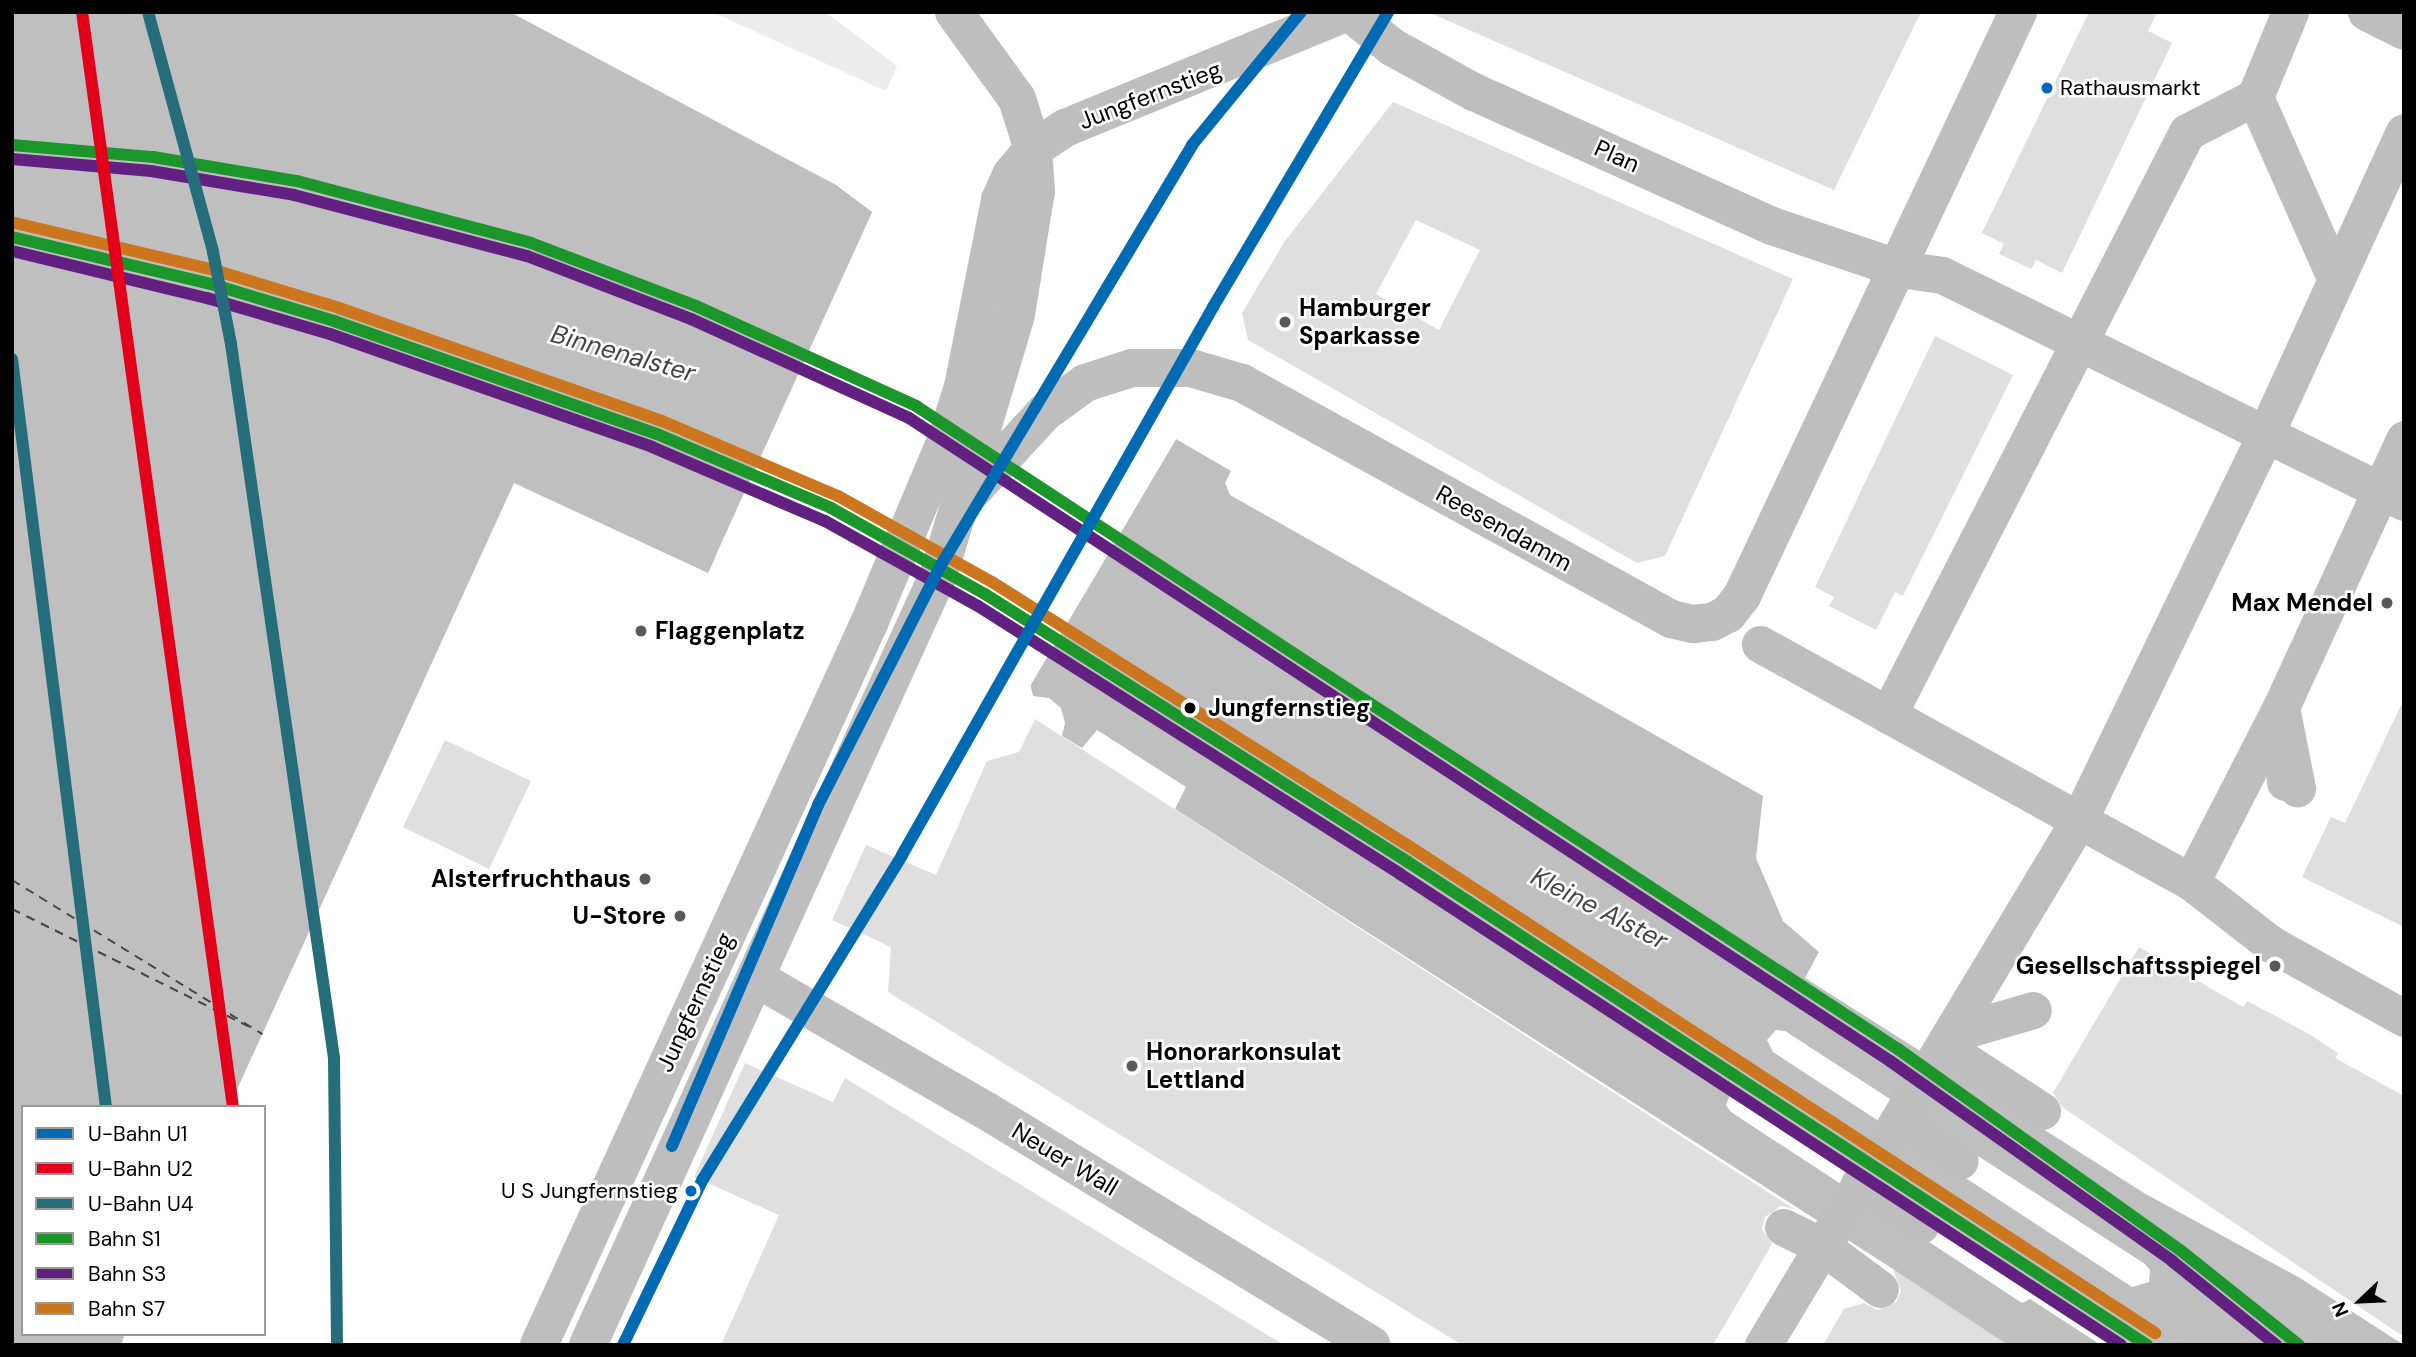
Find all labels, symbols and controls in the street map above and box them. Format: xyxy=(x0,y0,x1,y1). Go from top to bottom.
street label: Jungfernstieg xyxy=(1075,55,1225,135)
place label: Rathausmarkt xyxy=(2060,75,2201,101)
marker: Rathausmarkt xyxy=(2040,81,2054,95)
street label: Plan xyxy=(1590,133,1644,179)
place label: Hamburger Sparkasse xyxy=(1299,294,1431,350)
marker: Hamburger Sparkasse xyxy=(1277,314,1293,330)
water label: Binnenalster xyxy=(547,319,699,389)
street label: Reesendamm xyxy=(1431,479,1577,577)
place label: Max Mendel xyxy=(2231,589,2373,617)
marker: Max Mendel xyxy=(2379,595,2395,611)
place label: Flaggenplatz xyxy=(655,617,804,645)
marker: Flaggenplatz xyxy=(633,623,649,639)
place label: Jungfernstieg xyxy=(1208,694,1370,722)
marker: Jungfernstieg xyxy=(1178,696,1202,720)
water label: Kleine Alster xyxy=(1525,861,1673,957)
place label: Alsterfruchthaus xyxy=(431,865,631,893)
marker: Alsterfruchthaus xyxy=(637,871,653,887)
place label: U-Store xyxy=(572,902,666,930)
marker: U-Store xyxy=(672,908,688,924)
street label: Jungfernstieg xyxy=(650,928,740,1076)
place label: Gesellschaftsspiegel xyxy=(2016,952,2261,980)
marker: Gesellschaftsspiegel xyxy=(2267,958,2283,974)
place label: Honorarkonsulat Lettland xyxy=(1146,1038,1342,1094)
marker: Honorarkonsulat Lettland xyxy=(1124,1058,1140,1074)
legend xyxy=(21,1105,266,1336)
street label: Neuer Wall xyxy=(1007,1116,1123,1202)
text: U-Bahn U1 xyxy=(88,1120,187,1148)
text: U-Bahn U2 xyxy=(88,1155,193,1183)
place label: U S Jungfernstieg xyxy=(501,1178,678,1204)
marker: U S Jungfernstieg xyxy=(684,1184,698,1198)
text: U-Bahn U4 xyxy=(88,1190,193,1218)
text: Bahn S1 xyxy=(88,1225,161,1253)
text: Bahn S3 xyxy=(88,1260,166,1288)
north arrow xyxy=(2325,1266,2395,1336)
text: Bahn S7 xyxy=(88,1295,165,1323)
text: N xyxy=(2326,1298,2354,1321)

